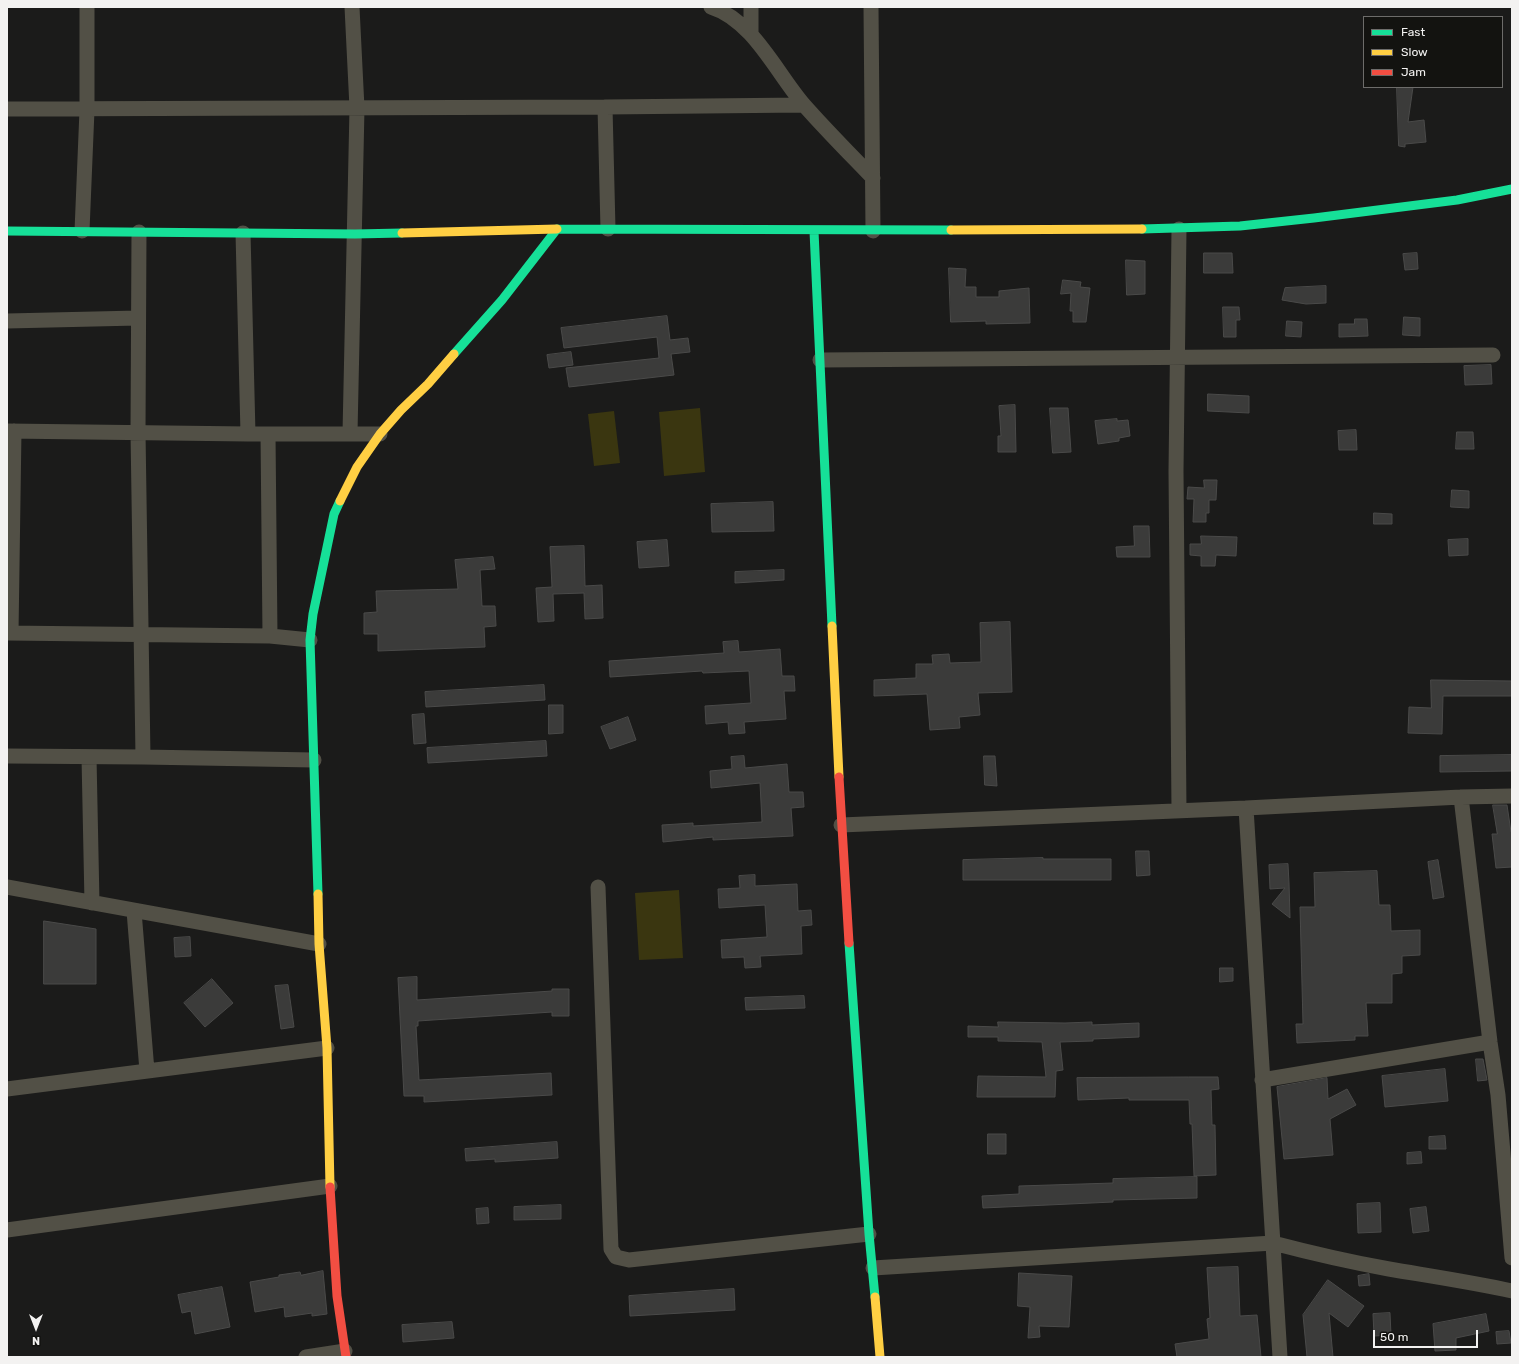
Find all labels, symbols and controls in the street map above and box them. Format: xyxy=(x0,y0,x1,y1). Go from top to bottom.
legend xyxy=(1363,16,1503,88)
text: Fast xyxy=(1401,25,1425,39)
text: Slow xyxy=(1401,45,1428,59)
text: Jam xyxy=(1401,65,1426,79)
north arrow xyxy=(16,1308,56,1348)
scale bar xyxy=(1375,1322,1480,1348)
text: 50 m xyxy=(1380,1330,1408,1344)
text: N xyxy=(32,1334,40,1347)

